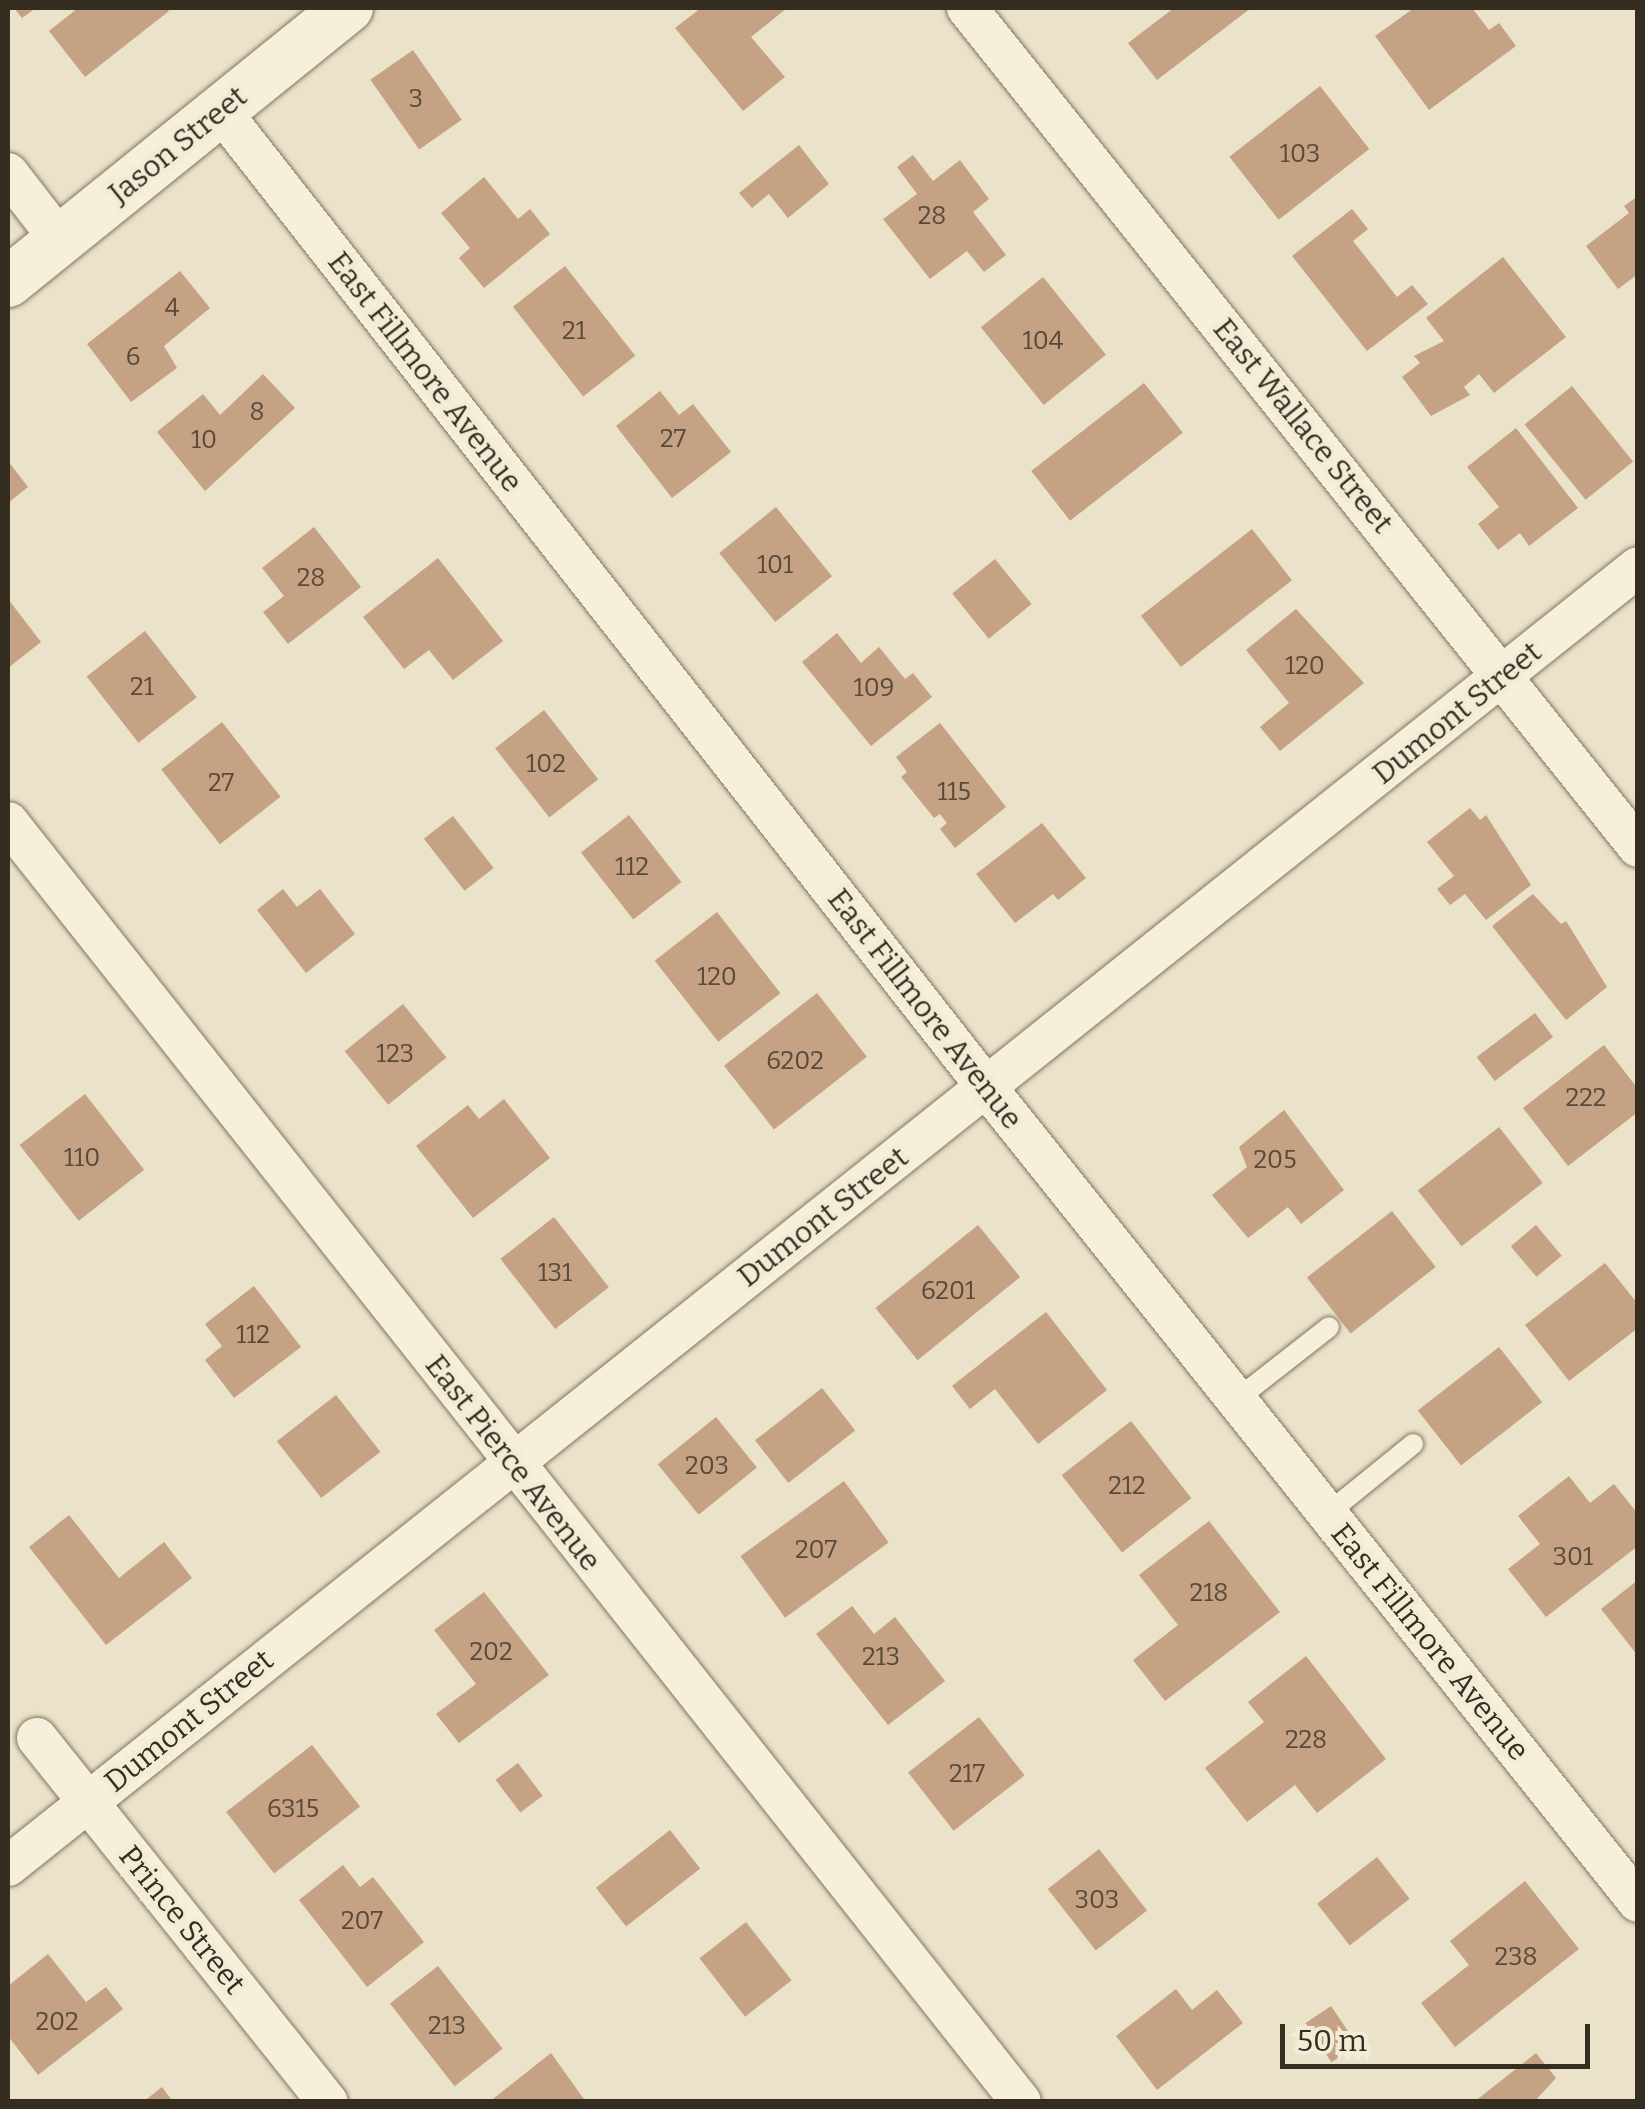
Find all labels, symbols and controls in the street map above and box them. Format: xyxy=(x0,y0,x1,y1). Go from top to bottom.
street label: Jason Street xyxy=(102,78,254,212)
house number: 3 xyxy=(409,84,423,114)
house number: 103 xyxy=(1280,139,1320,169)
house number: 28 xyxy=(918,201,946,231)
street label: East Fillmore Avenue xyxy=(320,245,530,499)
house number: 4 xyxy=(165,293,179,323)
street label: East Wallace Street xyxy=(1205,311,1401,541)
house number: 21 xyxy=(562,316,586,346)
house number: 104 xyxy=(1023,326,1063,356)
house number: 6 xyxy=(126,342,140,372)
house number: 8 xyxy=(249,397,265,427)
house number: 27 xyxy=(660,424,686,454)
house number: 10 xyxy=(191,425,217,455)
house number: 101 xyxy=(757,550,793,580)
house number: 28 xyxy=(297,563,325,593)
street label: Dumont Street xyxy=(1366,634,1548,792)
house number: 120 xyxy=(1285,651,1325,681)
house number: 21 xyxy=(130,672,154,702)
house number: 109 xyxy=(854,673,894,703)
house number: 102 xyxy=(526,749,566,779)
house number: 27 xyxy=(208,768,234,798)
house number: 115 xyxy=(937,777,971,807)
house number: 112 xyxy=(615,852,649,882)
street label: East Fillmore Avenue xyxy=(820,882,1030,1136)
house number: 120 xyxy=(697,962,737,992)
house number: 123 xyxy=(376,1039,414,1069)
house number: 6202 xyxy=(766,1046,824,1076)
house number: 222 xyxy=(1566,1083,1606,1113)
street label: Dumont Street xyxy=(731,1139,915,1295)
house number: 110 xyxy=(64,1143,100,1173)
house number: 205 xyxy=(1254,1145,1296,1175)
house number: 131 xyxy=(538,1258,572,1288)
house number: 6201 xyxy=(921,1276,975,1306)
house number: 112 xyxy=(236,1320,270,1350)
street label: East Pierce Avenue xyxy=(418,1348,608,1578)
house number: 203 xyxy=(685,1451,729,1481)
house number: 212 xyxy=(1108,1471,1146,1501)
street label: East Fillmore Avenue xyxy=(1323,1516,1537,1768)
house number: 207 xyxy=(795,1535,837,1565)
house number: 301 xyxy=(1553,1542,1593,1572)
house number: 218 xyxy=(1190,1578,1228,1608)
house number: 202 xyxy=(469,1637,513,1667)
street label: Dumont Street xyxy=(98,1642,280,1800)
house number: 213 xyxy=(862,1642,900,1672)
house number: 228 xyxy=(1285,1725,1327,1755)
house number: 217 xyxy=(949,1759,985,1789)
house number: 6315 xyxy=(267,1794,319,1824)
street label: Prince Street xyxy=(111,1839,253,2001)
house number: 303 xyxy=(1075,1885,1119,1915)
house number: 207 xyxy=(341,1906,383,1936)
house number: 238 xyxy=(1495,1942,1537,1972)
scale bar xyxy=(1285,2004,1595,2066)
house number: 202 xyxy=(35,2007,79,2037)
house number: 213 xyxy=(428,2011,466,2041)
text: 50 m xyxy=(1297,2023,1367,2059)

